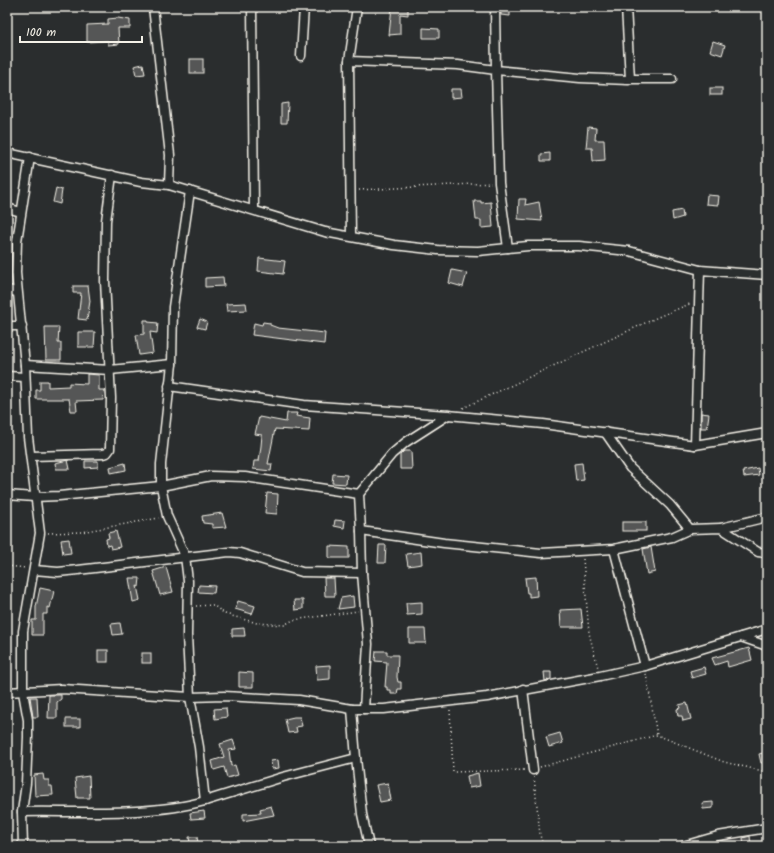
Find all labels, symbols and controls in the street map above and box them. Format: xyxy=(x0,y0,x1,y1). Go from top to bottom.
scale bar xyxy=(20,18,142,44)
text: 100 m xyxy=(26,23,57,42)

